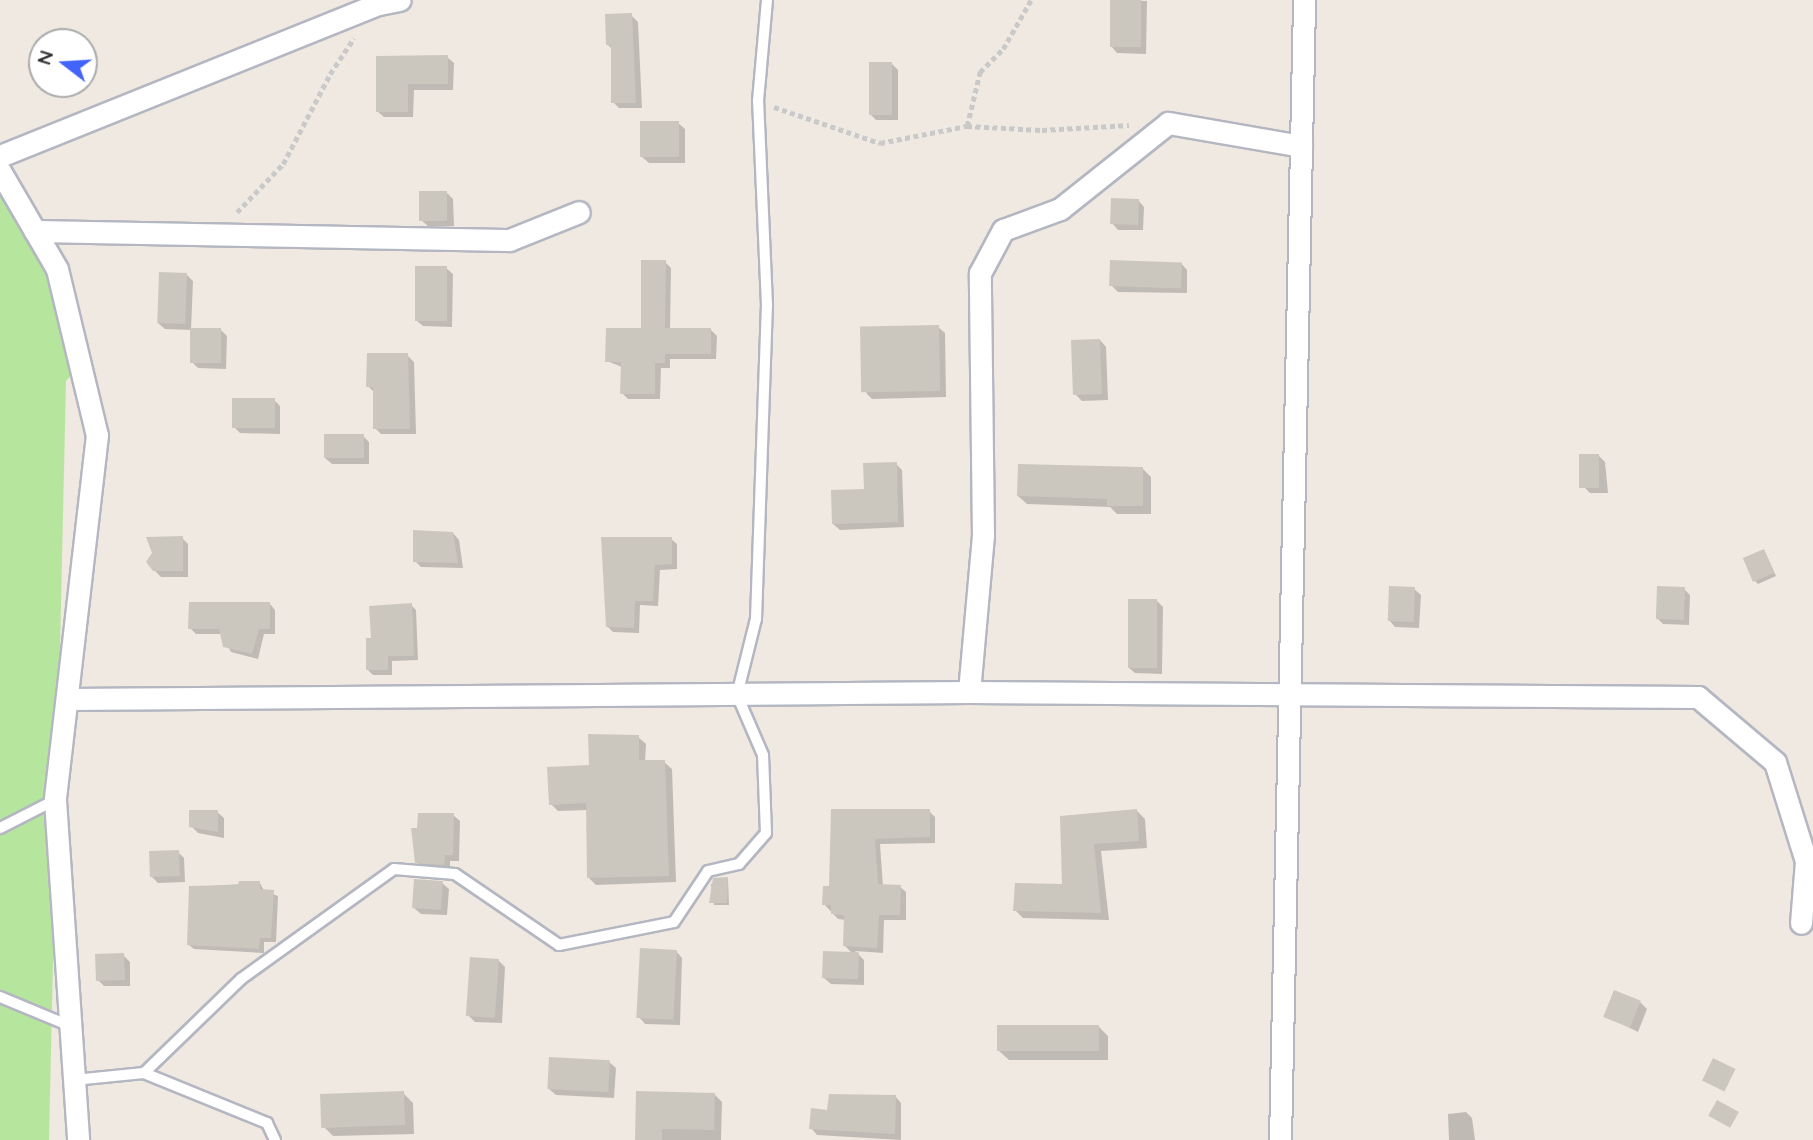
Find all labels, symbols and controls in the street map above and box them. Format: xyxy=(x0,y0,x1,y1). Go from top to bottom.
north arrow xyxy=(28,28,98,98)
text: N xyxy=(31,47,58,68)

